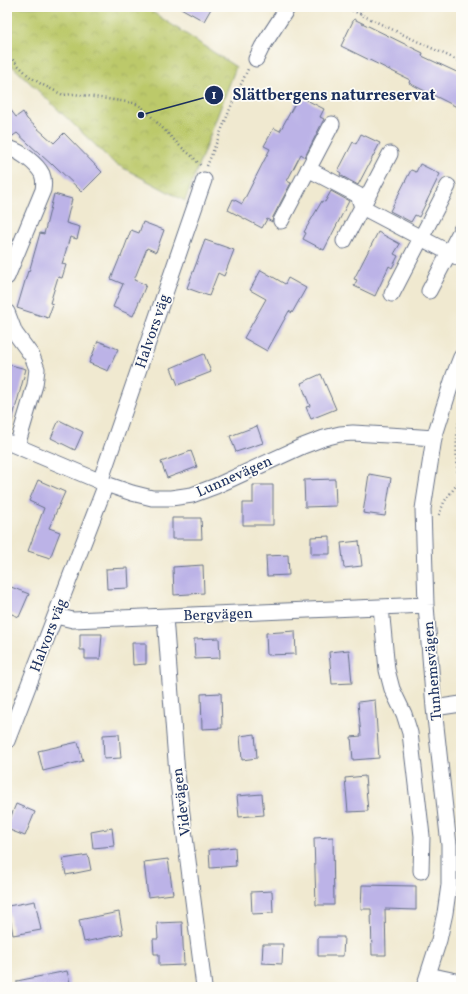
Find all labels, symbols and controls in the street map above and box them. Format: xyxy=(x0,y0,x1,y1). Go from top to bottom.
callout: Slättbergens naturreservat xyxy=(204,81,443,109)
text: Slättbergens naturreservat xyxy=(232,85,436,107)
text: 1 xyxy=(212,88,217,104)
street label: Halvors väg xyxy=(131,291,176,371)
street label: Lunnevägen xyxy=(193,451,276,503)
street label: Halvors väg xyxy=(26,595,73,675)
street label: Bergvägen xyxy=(183,604,253,627)
street label: Tunhemsvägen xyxy=(419,620,448,722)
street label: Videvägen xyxy=(168,766,197,837)

